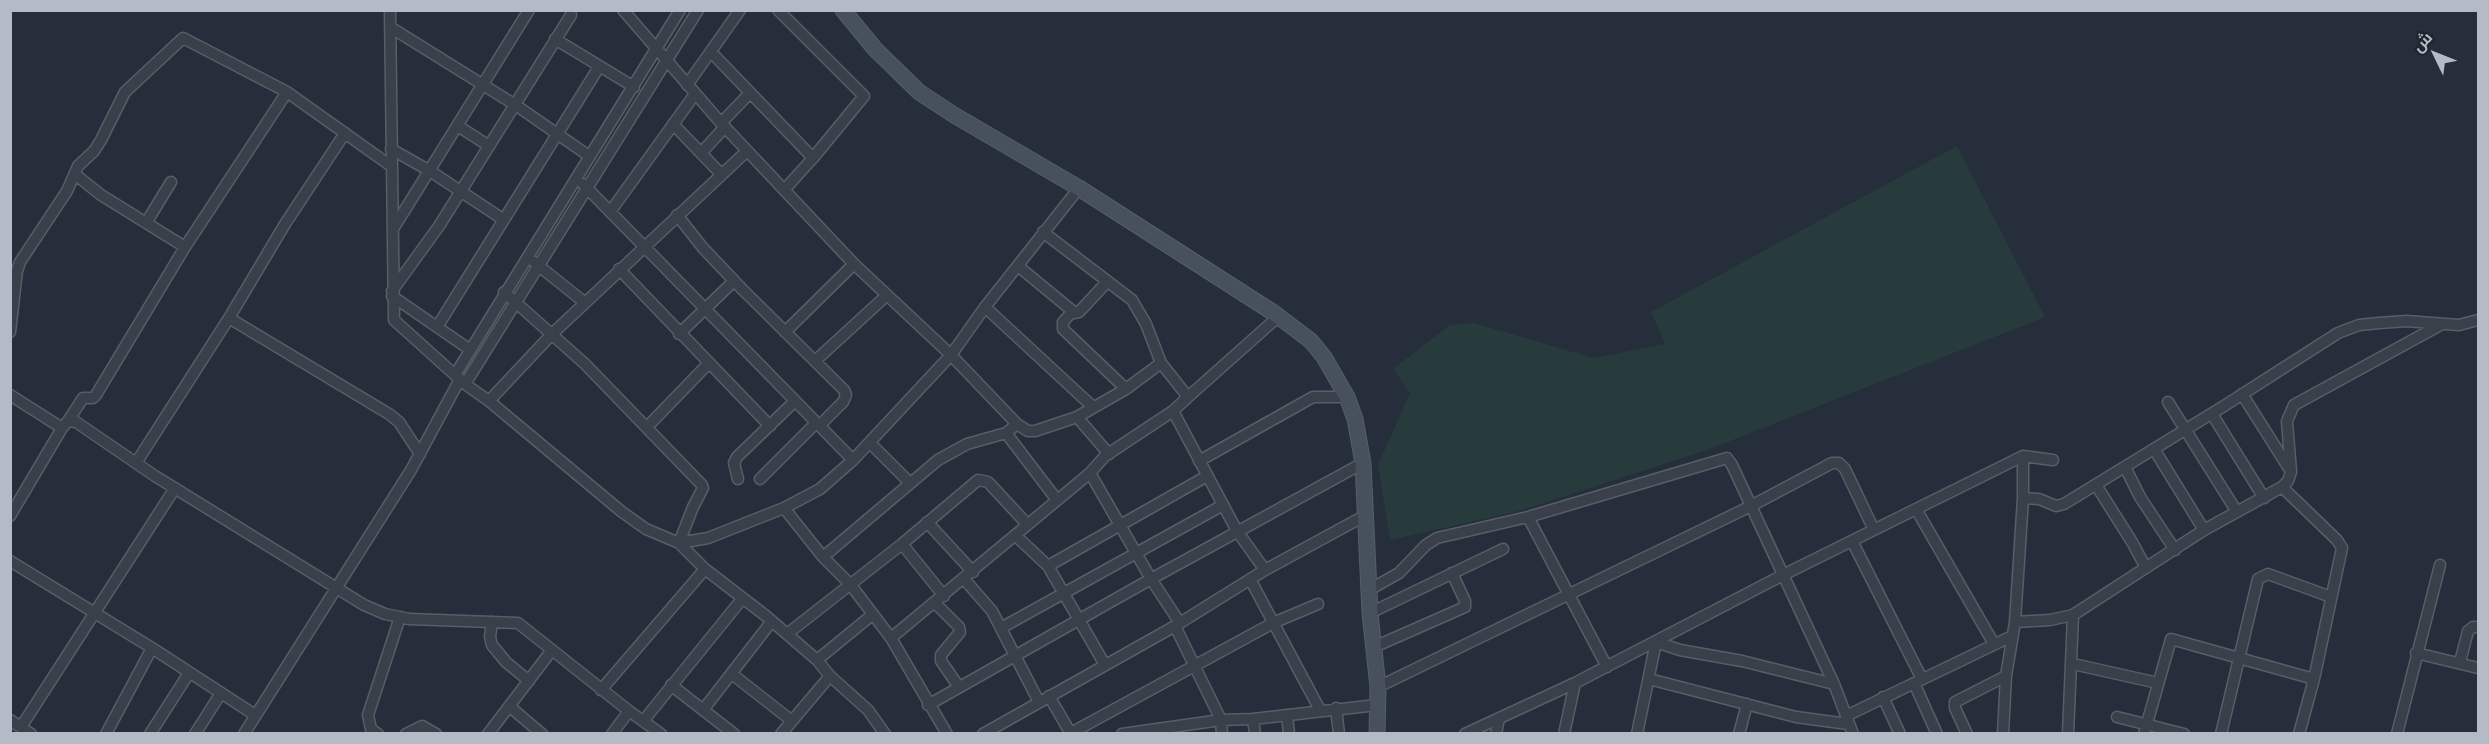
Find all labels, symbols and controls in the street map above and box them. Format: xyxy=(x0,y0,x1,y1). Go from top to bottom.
north arrow xyxy=(2405,24,2465,84)
text: ش xyxy=(2408,27,2435,55)

